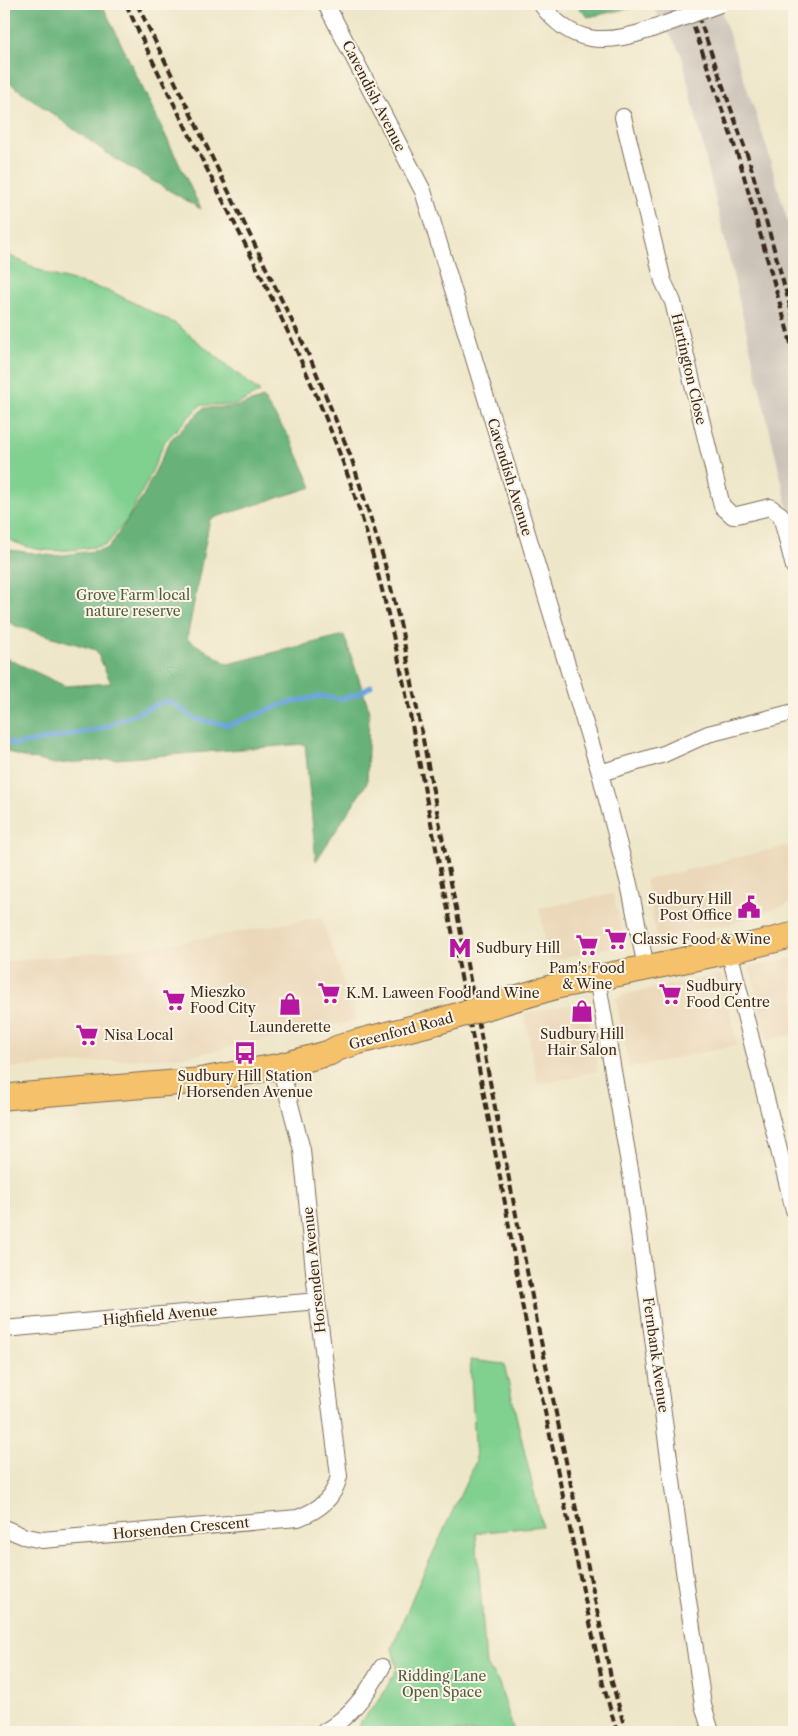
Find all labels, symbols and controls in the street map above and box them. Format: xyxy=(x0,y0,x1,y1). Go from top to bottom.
street label: Cavendish Avenue xyxy=(338,37,410,155)
street label: Hartington Close xyxy=(667,311,711,427)
street label: Cavendish Avenue xyxy=(484,416,537,538)
park label: Grove Farm local nature reserve xyxy=(76,586,190,620)
place label: Sudbury Hill Post Office xyxy=(648,890,732,924)
public building icon: Sudbury Hill Post Office xyxy=(736,894,762,920)
supermarket icon: Classic Food & Wine xyxy=(603,926,629,952)
place label: Classic Food & Wine xyxy=(632,930,771,948)
supermarket icon: Pam's Food & Wine xyxy=(574,932,600,958)
metro station icon: Sudbury Hill xyxy=(447,935,473,961)
place label: Sudbury Hill xyxy=(476,939,560,957)
place label: Pam's Food & Wine xyxy=(549,959,626,993)
place label: Sudbury Food Centre xyxy=(686,977,770,1011)
supermarket icon: K.M. Laween Food and Wine xyxy=(316,980,342,1006)
supermarket icon: Sudbury Food Centre xyxy=(657,981,683,1007)
place label: Mieszko Food City xyxy=(190,983,256,1017)
place label: K.M. Laween Food and Wine xyxy=(346,984,540,1002)
supermarket icon: Mieszko Food City xyxy=(161,987,187,1013)
shop icon: Launderette xyxy=(277,991,303,1017)
shop icon: Sudbury Hill Hair Salon xyxy=(569,998,595,1024)
street label: Greenford Road xyxy=(347,1008,456,1054)
place label: Launderette xyxy=(249,1018,331,1036)
supermarket icon: Nisa Local xyxy=(74,1022,100,1048)
place label: Sudbury Hill Hair Salon xyxy=(540,1025,624,1059)
place label: Nisa Local xyxy=(104,1026,173,1044)
bus stop icon: Sudbury Hill Station / Horsenden Avenue xyxy=(232,1040,258,1066)
place label: Sudbury Hill Station / Horsenden Avenue xyxy=(177,1067,313,1101)
street label: Horsenden Avenue xyxy=(298,1206,330,1334)
street label: Fernbank Avenue xyxy=(639,1296,673,1414)
street label: Highfield Avenue xyxy=(102,1301,218,1329)
street label: Horsenden Crescent xyxy=(112,1513,250,1543)
park label: Ridding Lane Open Space xyxy=(398,1667,487,1701)

